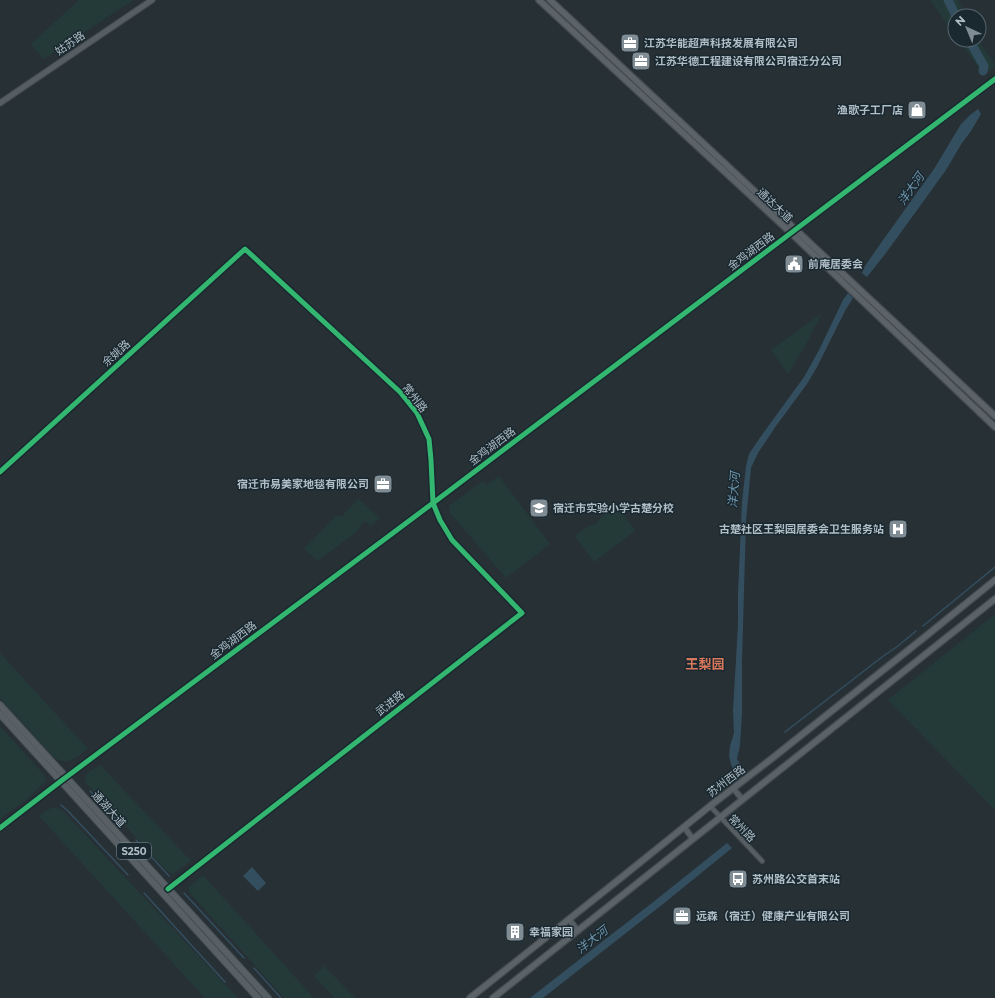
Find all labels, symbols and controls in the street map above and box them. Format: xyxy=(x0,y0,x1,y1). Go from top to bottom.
north arrow xyxy=(947,8,987,48)
text: N xyxy=(952,13,968,29)
street label: 姑苏路 xyxy=(52,28,88,58)
office icon: 江苏华能超声科技发展有限公司 xyxy=(619,32,641,54)
place label: 江苏华能超声科技发展有限公司 xyxy=(644,36,798,50)
office icon: 江苏华德工程建设有限公司宿迁分公司 xyxy=(630,50,652,72)
place label: 江苏华德工程建设有限公司宿迁分公司 xyxy=(655,54,842,68)
shop icon: 渔歌子工厂店 xyxy=(906,99,928,121)
place label: 渔歌子工厂店 xyxy=(837,103,903,117)
water label: 洋大河 xyxy=(894,168,928,208)
street label: 通达大道 xyxy=(754,185,796,225)
street label: 金鸡湖西路 xyxy=(725,229,777,273)
public building icon: 前庵居委会 xyxy=(783,253,805,275)
place label: 前庵居委会 xyxy=(808,257,863,271)
street label: 余姚路 xyxy=(99,337,133,369)
street label: 常州路 xyxy=(399,381,431,415)
street label: 金鸡湖西路 xyxy=(466,424,518,468)
water label: 洋大河 xyxy=(725,469,742,508)
office icon: 宿迁市易美家地毯有限公司 xyxy=(372,473,394,495)
place label: 宿迁市易美家地毯有限公司 xyxy=(237,477,369,491)
school or university icon: 宿迁市实验小学古楚分校 xyxy=(528,497,550,519)
place label: 宿迁市实验小学古楚分校 xyxy=(553,501,674,515)
hospital icon: 古楚社区王梨园居委会卫生服务站 xyxy=(887,518,909,540)
place label: 古楚社区王梨园居委会卫生服务站 xyxy=(719,522,884,536)
street label: 金鸡湖西路 xyxy=(207,618,259,662)
district label: 王梨园 xyxy=(685,656,725,672)
street label: 武进路 xyxy=(373,687,407,719)
street label: 苏州西路 xyxy=(704,762,748,800)
street label: 通湖大道 xyxy=(89,788,129,830)
street label: 常州路 xyxy=(726,811,758,845)
road number: S250 xyxy=(117,843,151,859)
bus stop icon: 苏州路公交首末站 xyxy=(727,868,749,890)
place label: 苏州路公交首末站 xyxy=(752,872,840,886)
office icon: 远森（宿迁）健康产业有限公司 xyxy=(671,905,693,927)
place label: 远森（宿迁）健康产业有限公司 xyxy=(696,909,850,923)
building icon: 幸福家园 xyxy=(504,921,526,943)
water label: 洋大河 xyxy=(573,921,612,957)
place label: 幸福家园 xyxy=(529,925,573,939)

